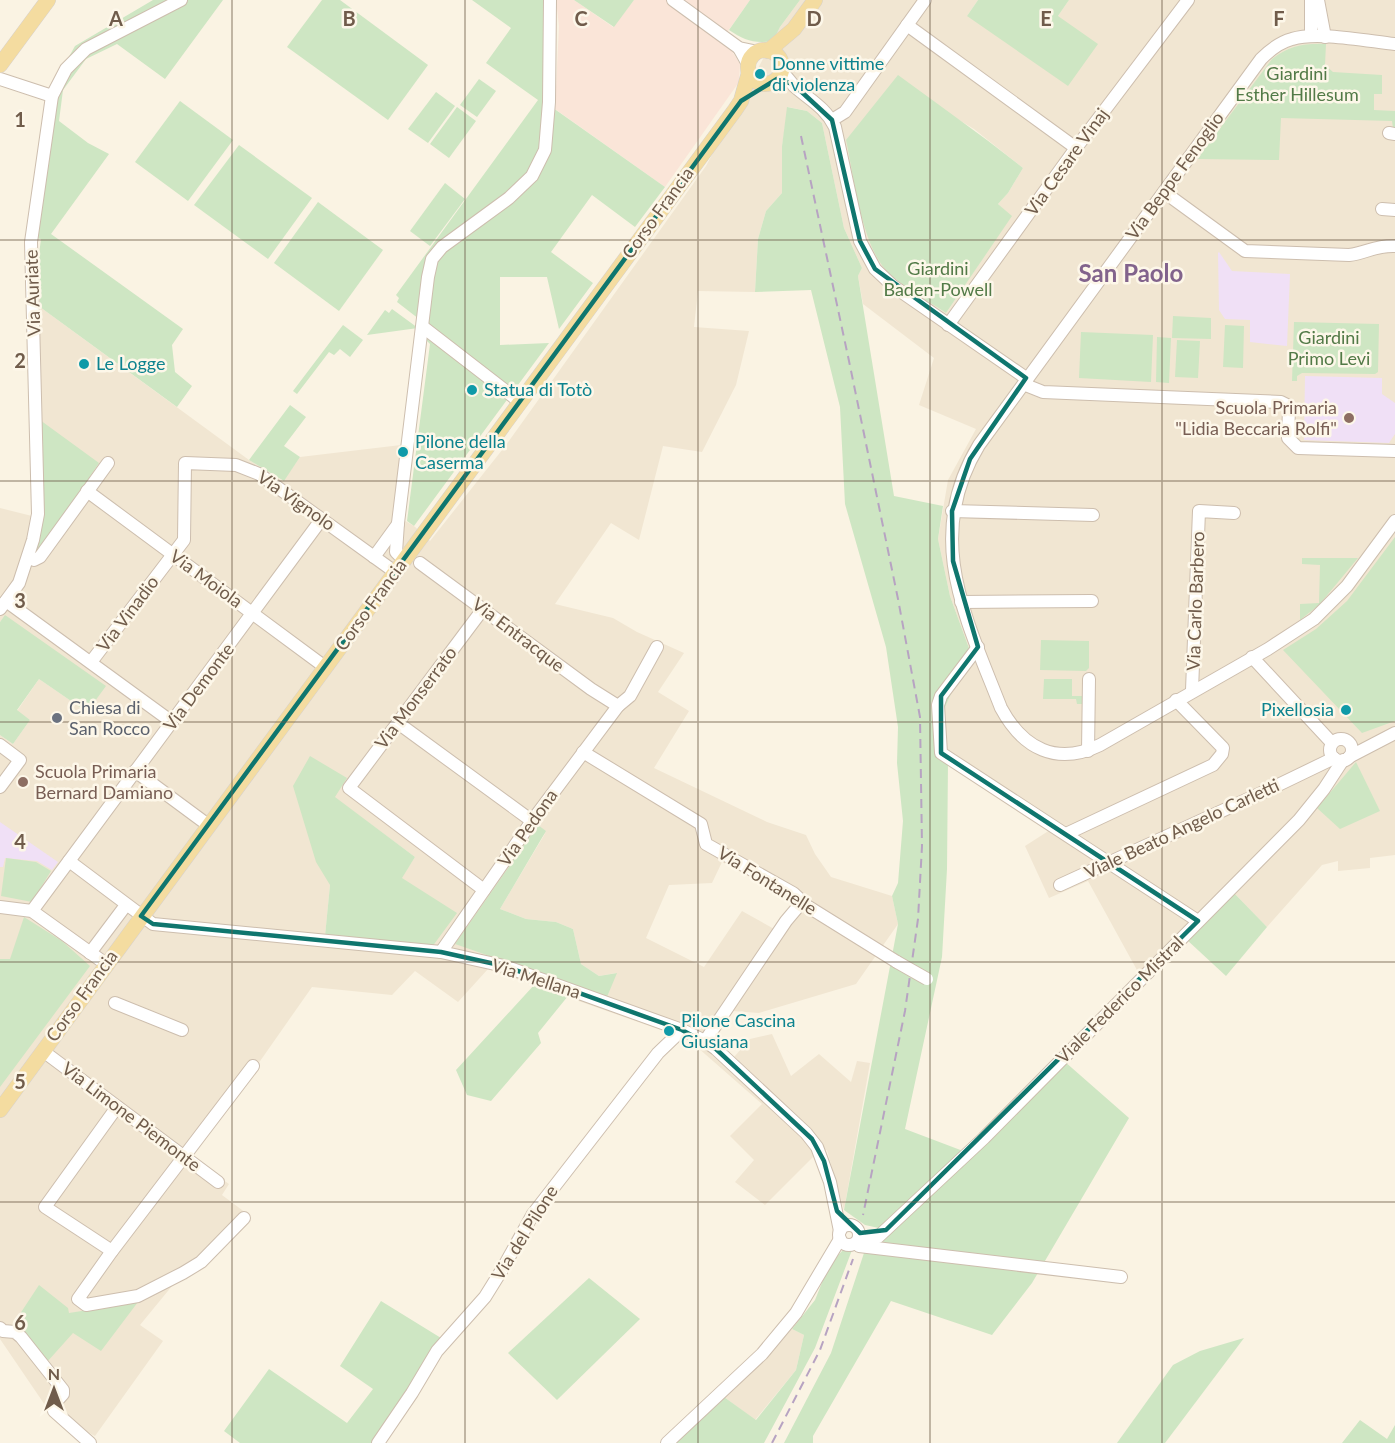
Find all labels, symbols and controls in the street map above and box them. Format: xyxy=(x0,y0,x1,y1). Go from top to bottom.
text: A xyxy=(108,6,123,30)
text: B xyxy=(342,6,356,30)
text: C xyxy=(574,6,588,30)
text: D xyxy=(806,6,822,30)
text: E xyxy=(1040,6,1052,30)
text: F xyxy=(1273,6,1285,30)
place label: Donne vittime di violenza xyxy=(772,52,884,95)
park label: Giardini Esther Hillesum xyxy=(1235,62,1359,105)
marker: Donne vittime di violenza xyxy=(753,67,767,81)
street label: Via Cesare Vinaj xyxy=(1020,103,1113,220)
text: 1 xyxy=(14,107,26,131)
street label: Via Beppe Fenoglio xyxy=(1120,107,1228,244)
street label: Corso Francia xyxy=(617,162,698,262)
street label: Via Auriate xyxy=(19,249,45,337)
park label: Giardini Baden-Powell xyxy=(883,257,993,300)
district label: San Paolo xyxy=(1079,258,1183,287)
park label: Giardini Primo Levi xyxy=(1288,326,1370,369)
text: 2 xyxy=(14,348,26,372)
place label: Le Logge xyxy=(96,352,166,374)
marker: Le Logge xyxy=(77,357,91,371)
place label: Statua di Totò xyxy=(484,378,592,400)
marker: Statua di Totò xyxy=(465,383,479,397)
place label: Scuola Primaria "Lidia Beccaria Rolfi" xyxy=(1175,396,1337,439)
marker: Scuola Primaria "Lidia Beccaria Rolfi" xyxy=(1342,411,1356,425)
place label: Pilone della Caserma xyxy=(415,430,506,473)
marker: Pilone della Caserma xyxy=(396,445,410,459)
street label: Via Vignolo xyxy=(253,465,340,535)
street label: Via Carlo Barbero xyxy=(1182,531,1208,671)
street label: Via Moiola xyxy=(166,544,247,612)
street label: Corso Francia xyxy=(330,554,411,654)
street label: Via Vinadio xyxy=(91,571,163,656)
text: 3 xyxy=(14,588,26,612)
street label: Via Entracque xyxy=(468,592,569,676)
street label: Via Demonte xyxy=(158,638,238,735)
street label: Via Monserrato xyxy=(370,642,461,753)
place label: Chiesa di San Rocco xyxy=(69,696,150,739)
place label: Pixellosia xyxy=(1261,698,1334,720)
marker: Pixellosia xyxy=(1339,703,1353,717)
marker: Chiesa di San Rocco xyxy=(50,711,64,725)
place label: Scuola Primaria Bernard Damiano xyxy=(35,760,173,803)
street label: Viale Beato Angelo Carletti xyxy=(1081,773,1282,883)
marker: Scuola Primaria Bernard Damiano xyxy=(16,775,30,789)
street label: Via Pedona xyxy=(493,785,562,870)
text: 4 xyxy=(14,829,26,853)
street label: Via Fontanelle xyxy=(714,841,821,919)
street label: Viale Federico Mistral xyxy=(1051,931,1188,1068)
street label: Corso Francia xyxy=(41,945,122,1045)
street label: Via Mellana xyxy=(489,953,584,1003)
place label: Pilone Cascina Giusiana xyxy=(681,1009,795,1052)
marker: Pilone Cascina Giusiana xyxy=(662,1024,676,1038)
street label: Via Limone Piemonte xyxy=(58,1057,205,1176)
text: 5 xyxy=(14,1069,26,1093)
street label: Via del Pilone xyxy=(486,1181,562,1284)
text: 6 xyxy=(14,1310,26,1334)
north arrow xyxy=(24,1359,84,1419)
text: N xyxy=(48,1364,60,1383)

